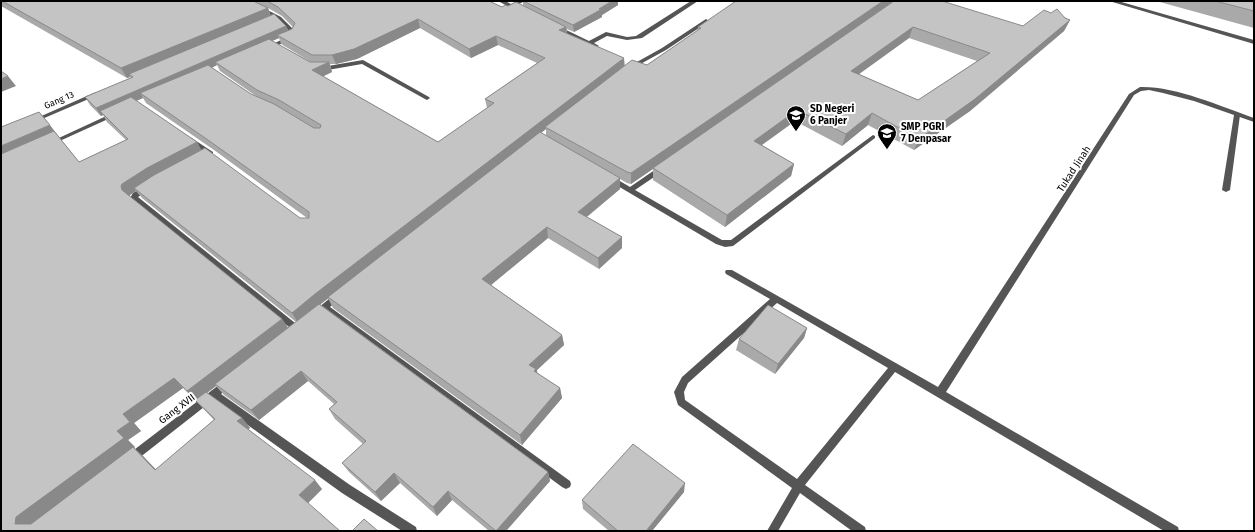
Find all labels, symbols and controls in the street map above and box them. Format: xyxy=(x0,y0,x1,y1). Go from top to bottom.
street label: Gang 13 xyxy=(43,89,75,111)
place label: SD Negeri 6 Panjer xyxy=(810,103,855,127)
school or university icon: SD Negeri 6 Panjer xyxy=(785,104,807,132)
place label: SMP PGRI 7 Denpasar xyxy=(901,121,952,145)
school or university icon: SMP PGRI 7 Denpasar xyxy=(876,122,898,150)
street label: Tukad Jinah xyxy=(1055,144,1093,194)
street label: Gang XVII xyxy=(156,391,198,427)

